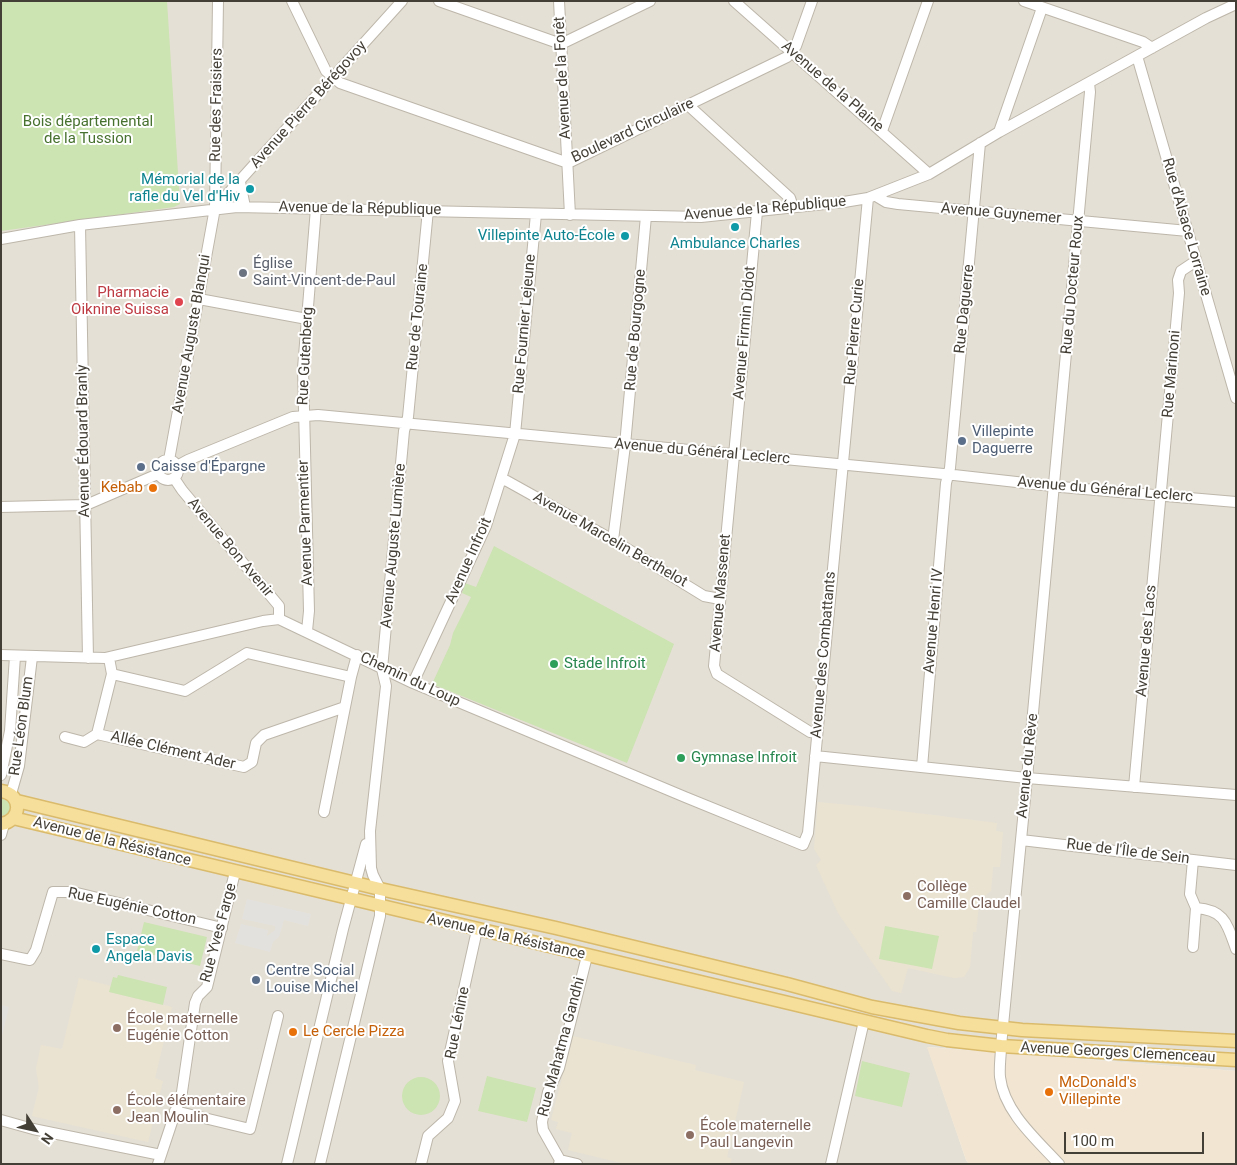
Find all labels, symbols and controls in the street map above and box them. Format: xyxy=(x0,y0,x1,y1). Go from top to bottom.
street label: Avenue de la Forêt xyxy=(551,16,575,140)
street label: Avenue Pierre Bérégovoy xyxy=(247,38,371,172)
street label: Avenue de la Plaine xyxy=(777,38,887,136)
street label: Rue des Fraisiers xyxy=(207,48,227,162)
street label: Boulevard Circulaire xyxy=(569,95,697,167)
park label: Bois départemental de la Tussion xyxy=(23,113,153,148)
street label: Rue d'Alsace Lorraine xyxy=(1158,156,1214,298)
place label: Mémorial de la rafle du Vel d'Hiv xyxy=(129,171,240,206)
marker: Mémorial de la rafle du Vel d'Hiv xyxy=(244,183,256,195)
street label: Avenue de la République xyxy=(683,193,847,225)
street label: Avenue de la République xyxy=(278,199,442,219)
street label: Avenue Guynemer xyxy=(940,200,1062,228)
street label: Rue du Docteur Roux xyxy=(1058,215,1088,355)
marker: Ambulance Charles xyxy=(729,221,741,233)
place label: Villepinte Auto-École xyxy=(478,227,615,245)
marker: Villepinte Auto-École xyxy=(619,230,631,242)
place label: Ambulance Charles xyxy=(670,235,800,253)
street label: Avenue Auguste Blanqui xyxy=(169,253,215,415)
street label: Rue Fournier Lejeune xyxy=(510,253,540,395)
place label: Église Saint-Vincent-de-Paul xyxy=(253,255,396,290)
street label: Rue de Touraine xyxy=(403,263,433,371)
street label: Rue Daguerre xyxy=(951,263,979,355)
street label: Avenue Firmin Didot xyxy=(730,265,760,401)
marker: Église Saint-Vincent-de-Paul xyxy=(237,267,249,279)
street label: Rue de Bourgogne xyxy=(622,268,650,392)
street label: Rue Pierre Curie xyxy=(841,278,869,386)
place label: Pharmacie Oiknine Suissa xyxy=(71,284,169,319)
marker: Pharmacie Oiknine Suissa xyxy=(173,296,185,308)
street label: Rue Gutenberg xyxy=(294,306,318,406)
street label: Rue Marinoni xyxy=(1159,329,1185,419)
street label: Avenue Édouard Branly xyxy=(74,364,94,518)
place label: Villepinte Daguerre xyxy=(972,423,1034,458)
street label: Avenue du Général Leclerc xyxy=(613,435,791,469)
marker: Villepinte Daguerre xyxy=(956,435,968,447)
place label: Caisse d'Épargne xyxy=(151,458,266,476)
street label: Avenue Parmentier xyxy=(295,460,317,586)
marker: Caisse d'Épargne xyxy=(135,461,147,473)
street label: Avenue Auguste Lumière xyxy=(378,463,410,629)
street label: Avenue du Général Leclerc xyxy=(1016,473,1194,507)
place label: Kebab xyxy=(101,479,143,497)
marker: Kebab xyxy=(147,482,159,494)
street label: Avenue Marcelin Berthelot xyxy=(530,488,690,592)
street label: Avenue Bon Avenir xyxy=(183,495,277,601)
street label: Avenue Infroit xyxy=(442,515,496,607)
street label: Avenue Massenet xyxy=(707,533,735,653)
street label: Avenue Henri IV xyxy=(920,568,948,674)
street label: Avenue des Combattants xyxy=(808,571,840,739)
street label: Avenue des Lacs xyxy=(1133,584,1161,698)
street label: Chemin du Loup xyxy=(357,649,463,711)
place label: Stade Infroit xyxy=(564,655,646,673)
marker: Stade Infroit xyxy=(548,658,560,670)
street label: Rue Léon Blum xyxy=(6,675,38,777)
street label: Avenue du Rêve xyxy=(1014,713,1042,819)
street label: Allée Clément Ader xyxy=(109,728,237,774)
place label: Gymnase Infroit xyxy=(691,749,797,767)
marker: Gymnase Infroit xyxy=(675,752,687,764)
street label: Avenue de la Résistance xyxy=(31,814,193,870)
street label: Rue de l'Île de Sein xyxy=(1065,836,1191,868)
place label: Collège Camille Claudel xyxy=(917,878,1021,913)
street label: Rue Yves Farge xyxy=(197,881,241,985)
street label: Rue Eugénie Cotton xyxy=(66,885,198,929)
marker: Collège Camille Claudel xyxy=(901,890,913,902)
street label: Avenue de la Résistance xyxy=(425,910,587,964)
place label: Espace Angela Davis xyxy=(106,931,193,966)
marker: Espace Angela Davis xyxy=(90,943,102,955)
place label: Centre Social Louise Michel xyxy=(266,962,358,997)
marker: Centre Social Louise Michel xyxy=(250,974,262,986)
street label: Rue Mahatma Gandhi xyxy=(535,975,589,1119)
street label: Rue Lénine xyxy=(442,985,474,1061)
place label: École maternelle Eugénie Cotton xyxy=(127,1010,238,1045)
marker: École maternelle Eugénie Cotton xyxy=(111,1022,123,1034)
place label: Le Cercle Pizza xyxy=(303,1023,405,1041)
marker: Le Cercle Pizza xyxy=(287,1026,299,1038)
street label: Avenue Georges Clemenceau xyxy=(1020,1039,1216,1067)
place label: McDonald's Villepinte xyxy=(1059,1074,1137,1109)
marker: McDonald's Villepinte xyxy=(1043,1086,1055,1098)
place label: École élémentaire Jean Moulin xyxy=(127,1092,246,1127)
marker: École élémentaire Jean Moulin xyxy=(111,1104,123,1116)
north arrow xyxy=(10,1105,60,1155)
place label: École maternelle Paul Langevin xyxy=(700,1117,811,1152)
scale bar xyxy=(1067,1122,1207,1154)
marker: École maternelle Paul Langevin xyxy=(684,1129,696,1141)
text: N xyxy=(38,1130,57,1147)
text: 100 m xyxy=(1072,1132,1114,1150)

